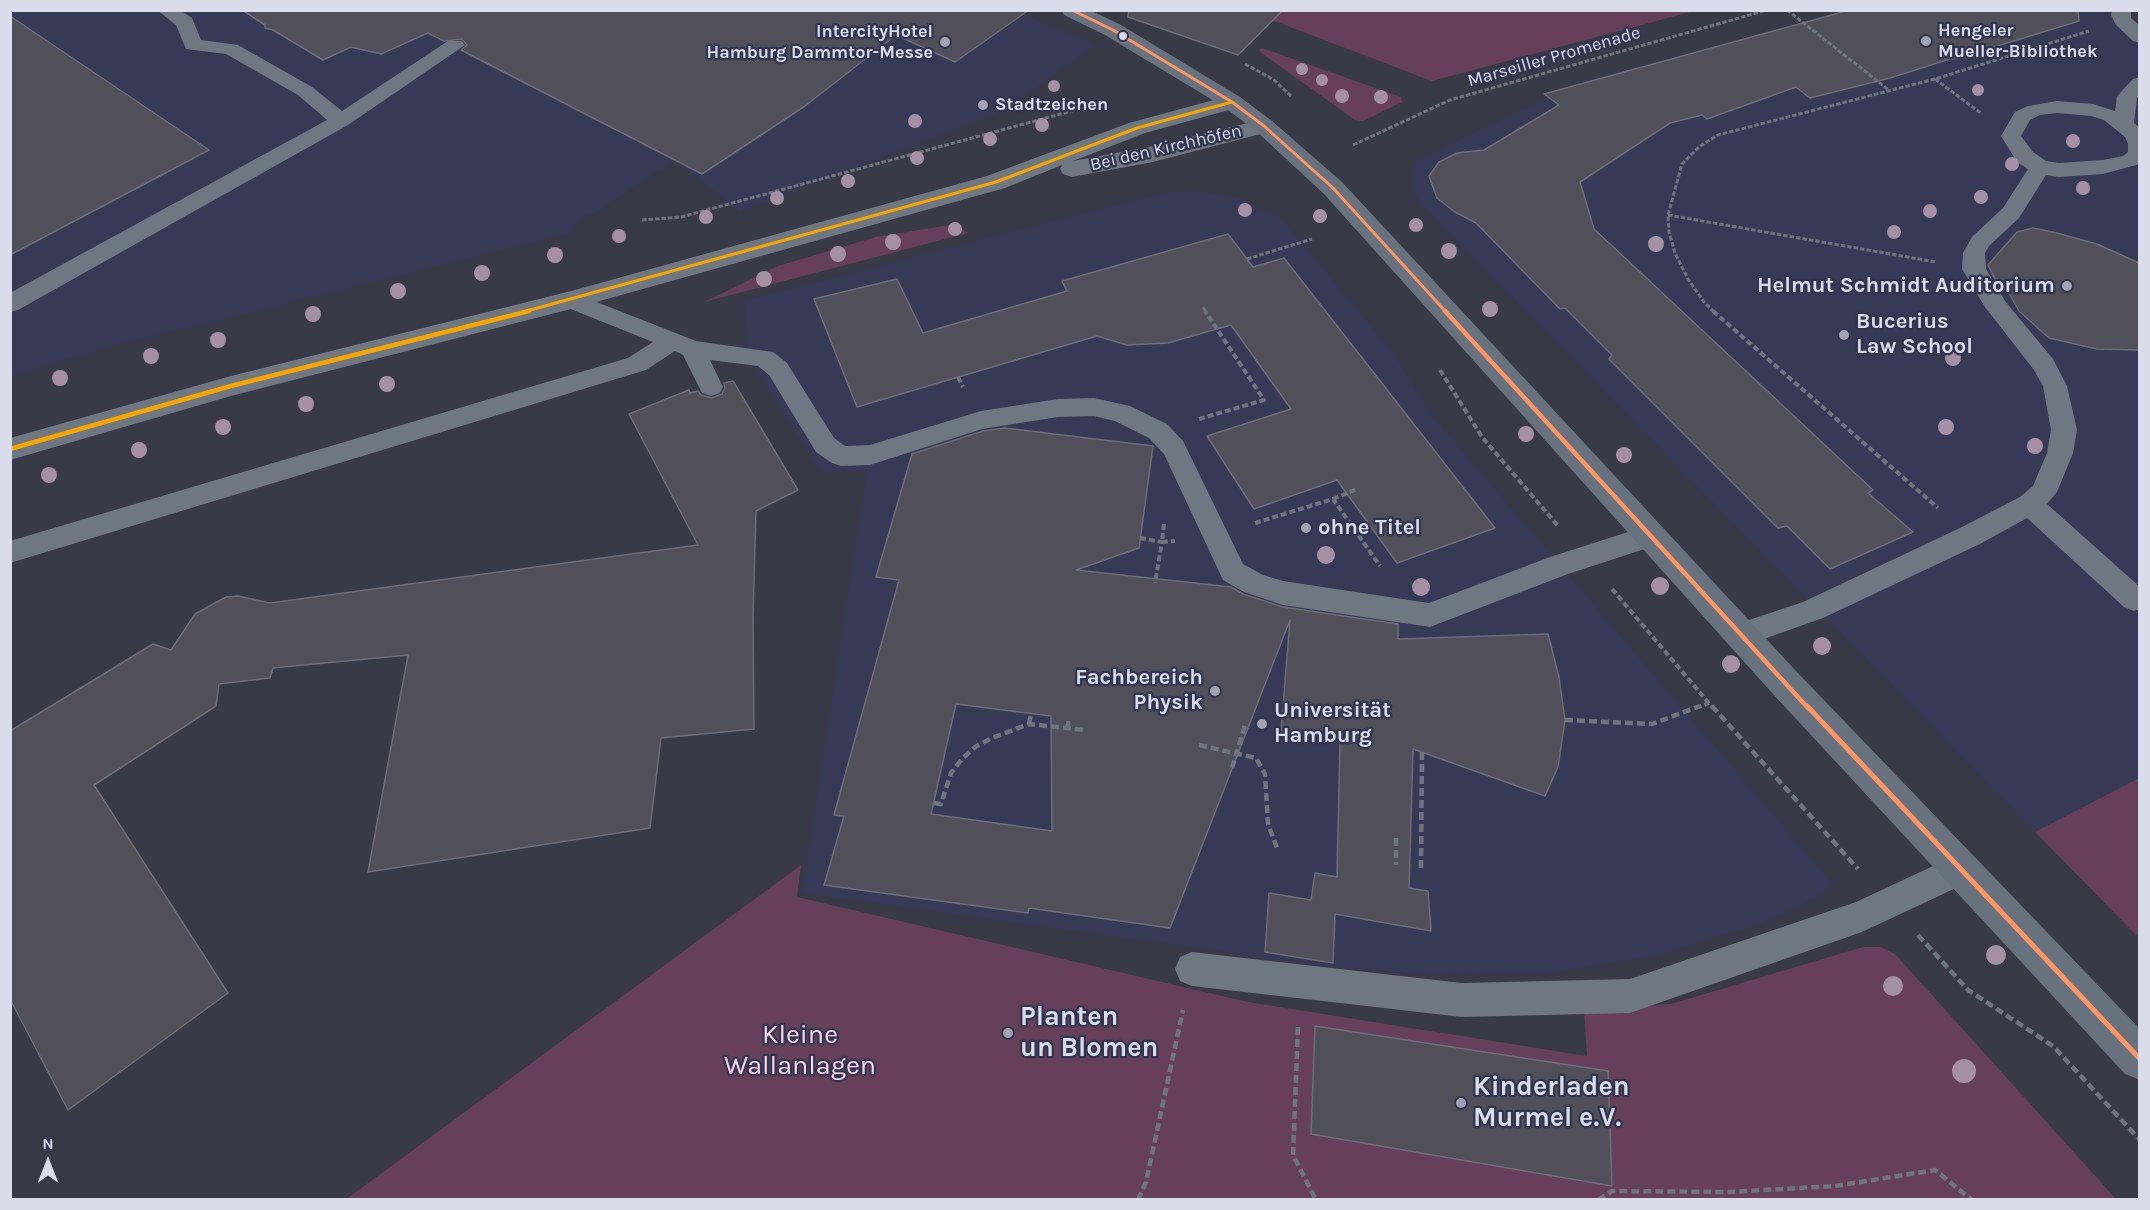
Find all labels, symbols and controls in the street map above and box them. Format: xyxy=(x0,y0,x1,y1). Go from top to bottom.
place label: Hengeler Mueller-Bibliothek xyxy=(1938,20,2098,63)
place label: IntercityHotel Hamburg Dammtor-Messe xyxy=(706,21,933,63)
street label: Marseiller Promenade xyxy=(1465,22,1643,92)
unlabelled marker xyxy=(1117,30,1129,42)
marker: Hengeler Mueller-Bibliothek xyxy=(1919,34,1933,48)
marker: IntercityHotel Hamburg Dammtor-Messe xyxy=(938,35,952,49)
place label: Stadtzeichen xyxy=(995,94,1108,116)
marker: Stadtzeichen xyxy=(976,98,990,112)
street label: Bei den Kirchhöfen xyxy=(1088,120,1244,176)
place label: Helmut Schmidt Auditorium xyxy=(1757,273,2055,299)
marker: Helmut Schmidt Auditorium xyxy=(2060,279,2074,293)
place label: Bucerius Law School xyxy=(1856,309,1973,360)
marker: Bucerius Law School xyxy=(1837,328,1851,342)
place label: ohne Titel xyxy=(1318,515,1421,541)
marker: ohne Titel xyxy=(1299,521,1313,535)
place label: Fachbereich Physik xyxy=(1075,665,1203,716)
marker: Fachbereich Physik xyxy=(1208,684,1222,698)
place label: Universität Hamburg xyxy=(1274,698,1391,750)
marker: Universität Hamburg xyxy=(1255,717,1269,731)
place label: Planten un Blomen xyxy=(1020,1001,1158,1064)
park label: Kleine Wallanlagen xyxy=(724,1019,876,1082)
marker: Planten un Blomen xyxy=(1001,1026,1015,1040)
place label: Kinderladen Murmel e.V. xyxy=(1473,1071,1630,1134)
marker: Kinderladen Murmel e.V. xyxy=(1454,1096,1468,1110)
north arrow xyxy=(18,1132,78,1192)
text: N xyxy=(42,1134,54,1153)

